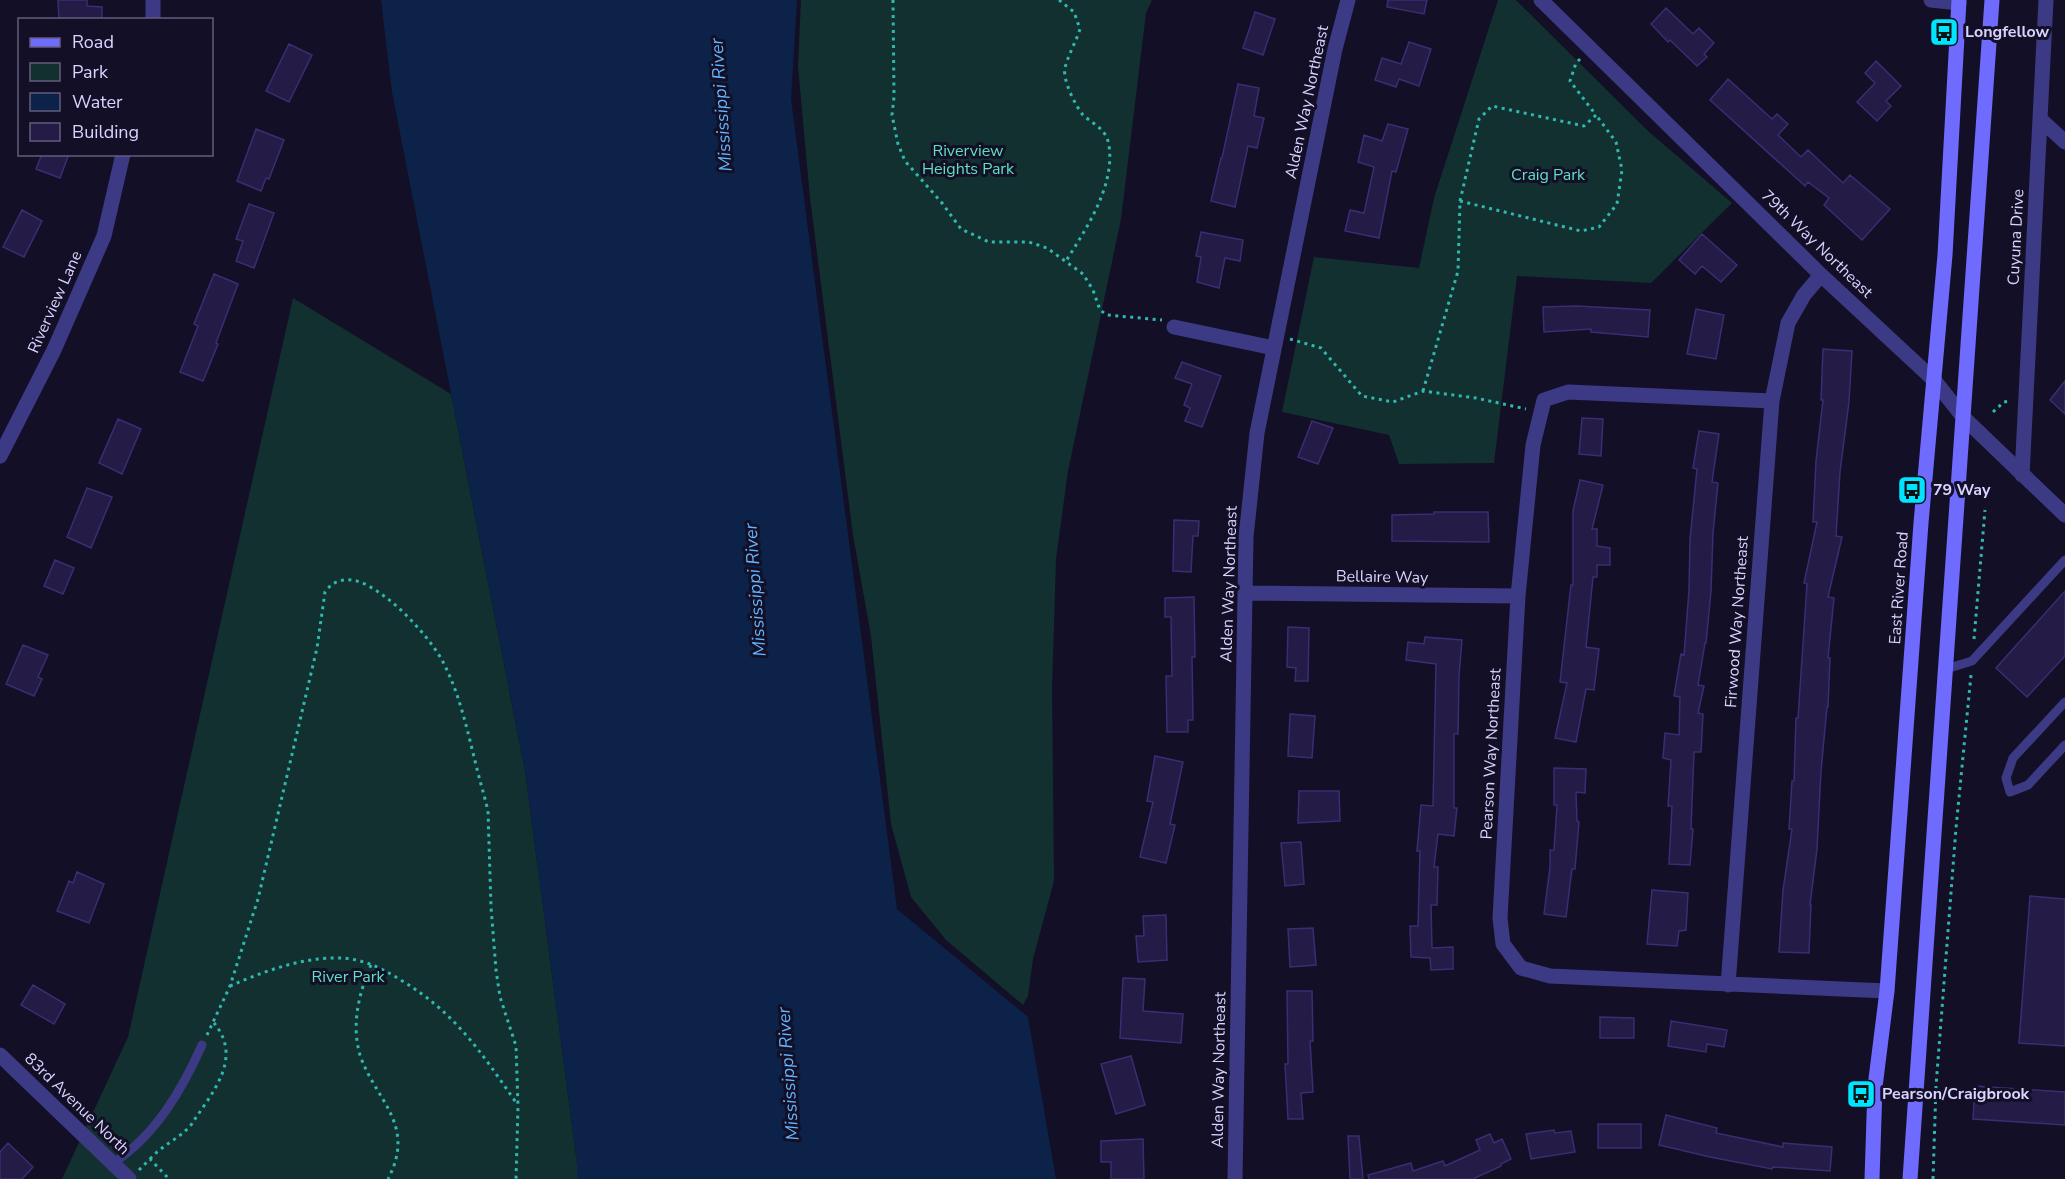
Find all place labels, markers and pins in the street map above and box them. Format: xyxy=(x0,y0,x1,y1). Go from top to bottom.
bus stop icon: Longfellow xyxy=(1928,16,1960,48)
place label: Longfellow xyxy=(1965,21,2050,43)
bus stop icon: 79 Way xyxy=(1896,474,1928,506)
place label: 79 Way xyxy=(1933,479,1991,501)
bus stop icon: Pearson/Craigbrook xyxy=(1845,1078,1877,1110)
place label: Pearson/Craigbrook xyxy=(1882,1083,2030,1105)

